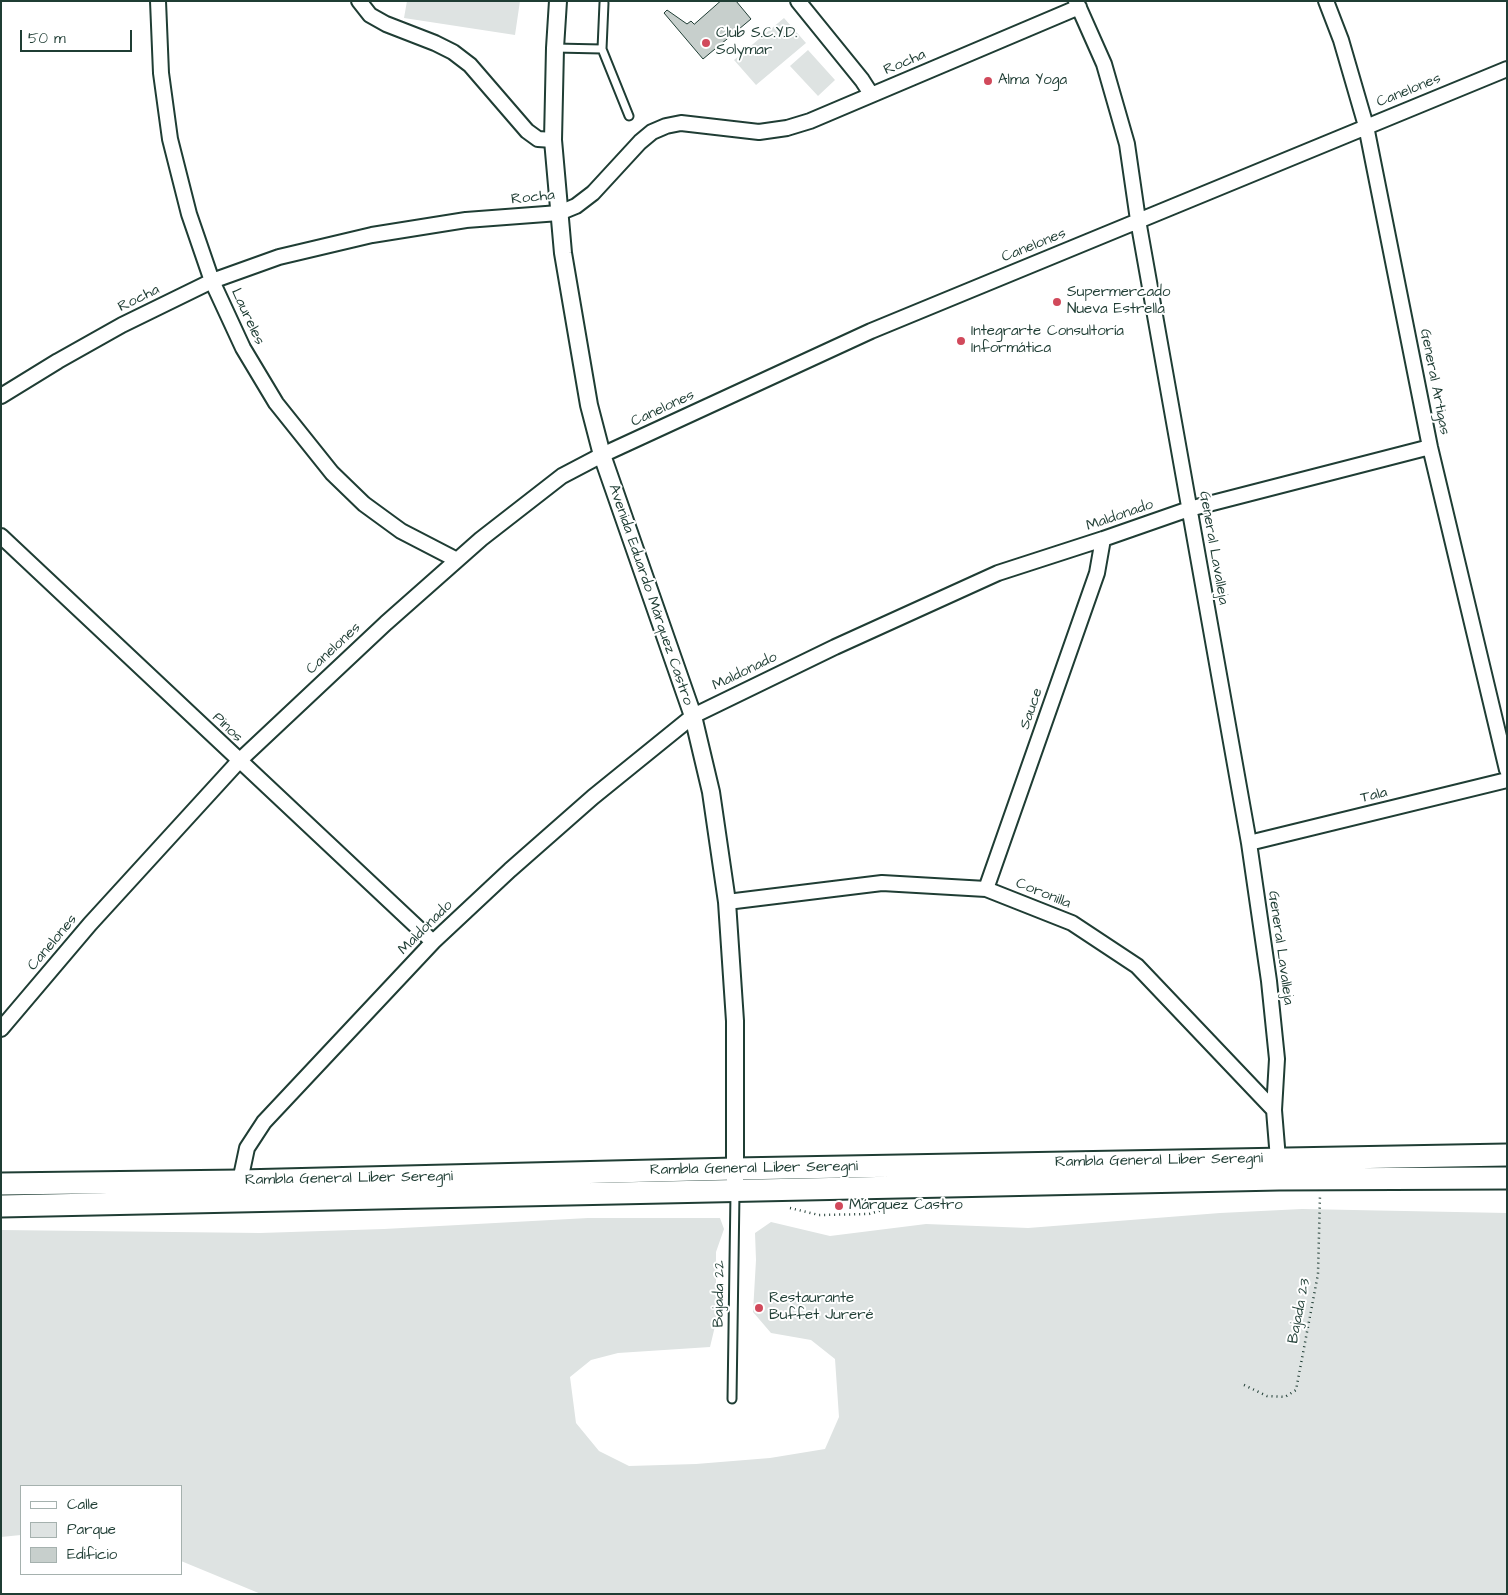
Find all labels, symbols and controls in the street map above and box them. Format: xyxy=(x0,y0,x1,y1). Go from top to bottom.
scale bar xyxy=(22,20,135,52)
place label: Club S.C.Y.D. Solymar xyxy=(716,25,797,60)
text: 50 m xyxy=(28,28,66,49)
marker: Club S.C.Y.D. Solymar xyxy=(700,37,712,49)
street label: Rocha xyxy=(881,46,929,80)
street label: Canelones xyxy=(1374,70,1444,112)
place label: Alma Yoga xyxy=(998,72,1067,90)
marker: Alma Yoga xyxy=(982,75,994,87)
street label: Rocha xyxy=(510,187,556,209)
street label: Canelones xyxy=(999,225,1069,267)
street label: Rocha xyxy=(115,281,163,317)
place label: Supermercado Nueva Estrella xyxy=(1067,284,1170,319)
street label: Laureles xyxy=(226,286,268,348)
marker: Supermercado Nueva Estrella xyxy=(1051,296,1063,308)
place label: Integrarte Consultoría Informática xyxy=(971,323,1124,358)
street label: General Artigas xyxy=(1415,328,1453,436)
marker: Integrarte Consultoría Informática xyxy=(955,335,967,347)
street label: Canelones xyxy=(628,387,698,431)
street label: Avenida Eduardo Márquez Castro xyxy=(604,482,696,708)
street label: General Lavalleja xyxy=(1194,490,1232,606)
street label: Maldonado xyxy=(1084,496,1156,536)
street label: Canelones xyxy=(303,619,365,679)
street label: Maldonado xyxy=(710,649,780,695)
street label: Sauce xyxy=(1017,686,1047,732)
street label: Pinos xyxy=(208,709,246,747)
street label: Tala xyxy=(1359,784,1389,808)
street label: Coronilla xyxy=(1013,875,1073,913)
street label: General Lavalleja xyxy=(1263,890,1297,1006)
street label: Maldonado xyxy=(395,897,457,959)
street label: Canelones xyxy=(24,911,82,975)
street label: Rambla General Liber Seregni xyxy=(1055,1150,1263,1172)
street label: Rambla General Liber Seregni xyxy=(650,1158,858,1180)
street label: Rambla General Liber Seregni xyxy=(245,1168,453,1190)
place label: Márquez Castro xyxy=(849,1197,963,1215)
marker: Márquez Castro xyxy=(833,1200,845,1212)
street label: Bajada 22 xyxy=(710,1260,730,1328)
street label: Bajada 23 xyxy=(1285,1277,1315,1345)
place label: Restaurante Buffet Jureré xyxy=(769,1290,874,1325)
marker: Restaurante Buffet Jureré xyxy=(753,1302,765,1314)
legend xyxy=(20,1485,182,1575)
text: Calle xyxy=(67,1494,98,1515)
text: Parque xyxy=(67,1519,116,1540)
text: Edificio xyxy=(67,1544,117,1565)

